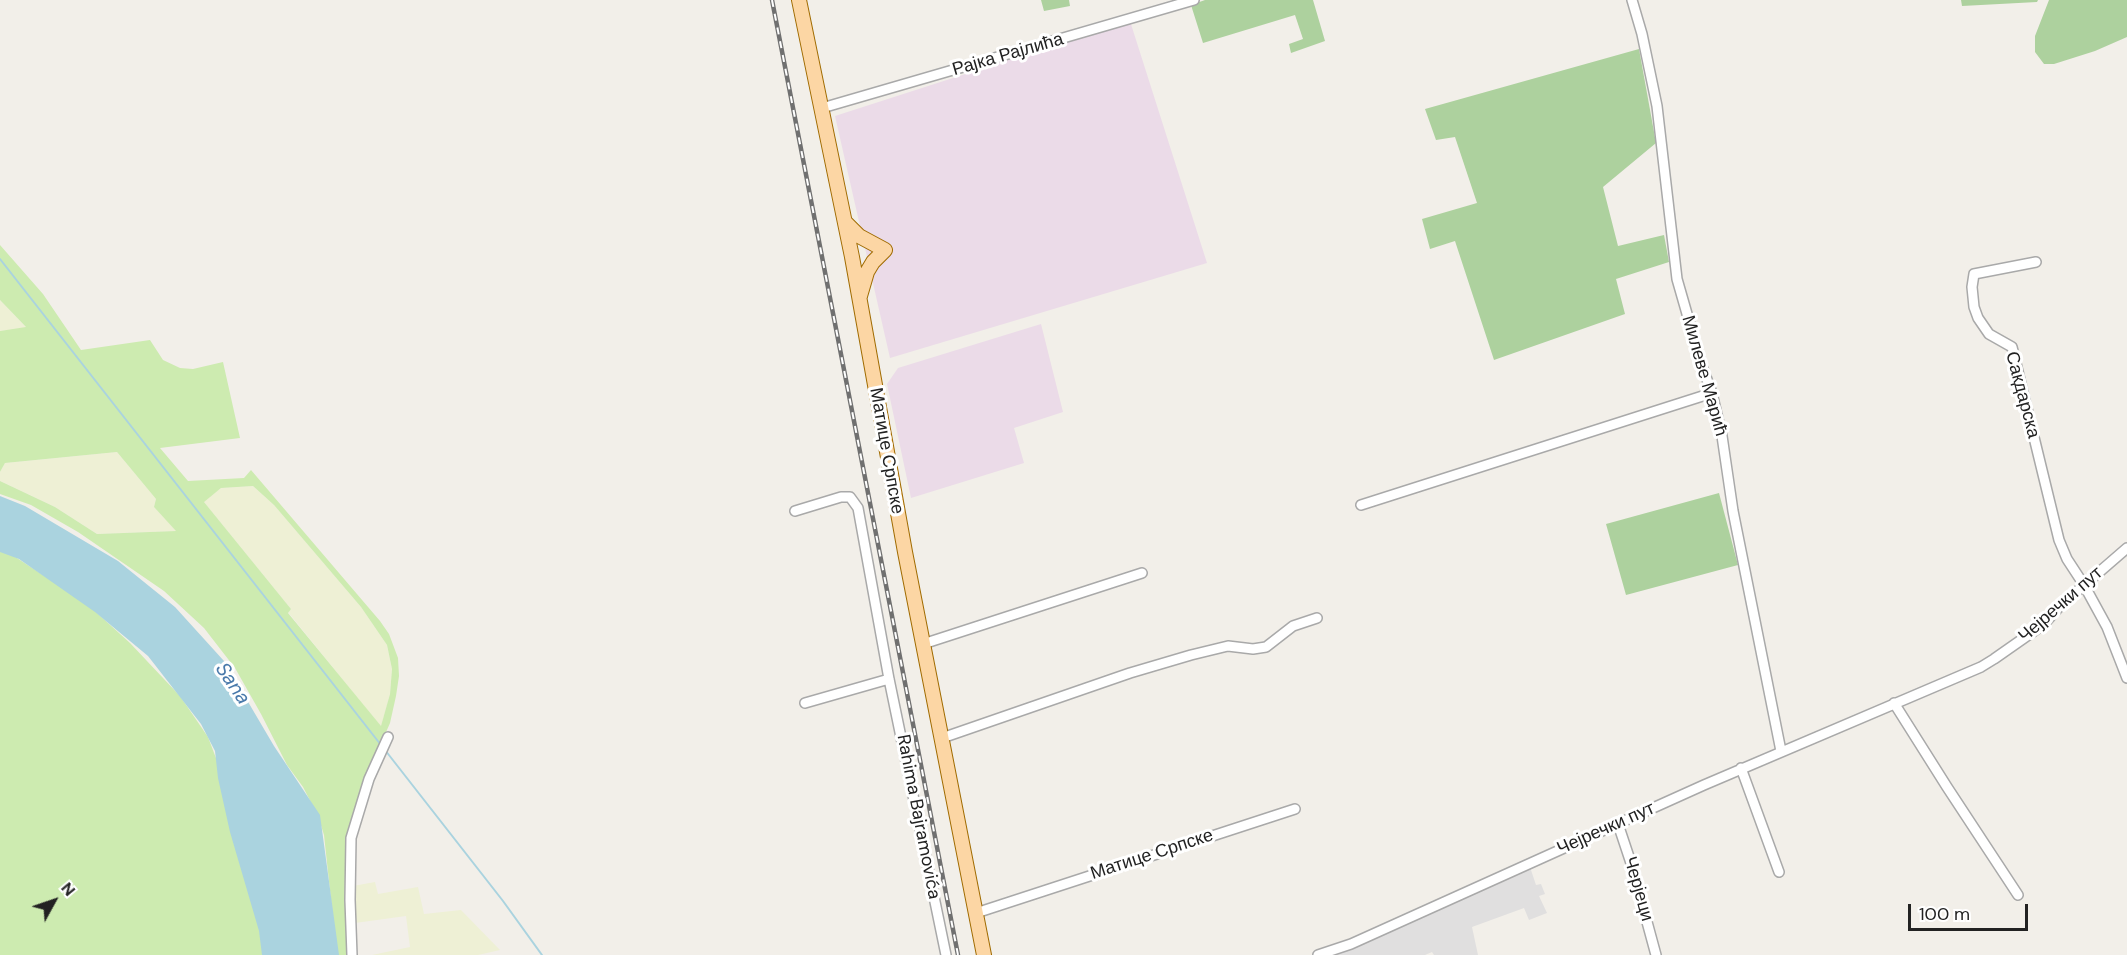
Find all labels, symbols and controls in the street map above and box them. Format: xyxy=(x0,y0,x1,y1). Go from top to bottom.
street label: Рајка Рајлића xyxy=(950,29,1066,81)
street label: Милеве Мaрић xyxy=(1676,313,1732,439)
street label: Сакдарска xyxy=(2000,349,2044,441)
street label: Матице Српске xyxy=(864,386,908,516)
street label: Чејречки пут xyxy=(2014,563,2108,647)
water label: Sana xyxy=(209,659,255,709)
street label: Rahima Bajramovića xyxy=(891,733,945,901)
street label: Чејречки пут xyxy=(1554,798,1658,860)
street label: Матице Српске xyxy=(1088,825,1216,885)
street label: Черјеци xyxy=(1618,854,1658,924)
north arrow xyxy=(24,871,84,931)
text: N xyxy=(56,878,80,900)
scale bar xyxy=(1911,892,2031,930)
text: 100 m xyxy=(1919,902,1970,926)

